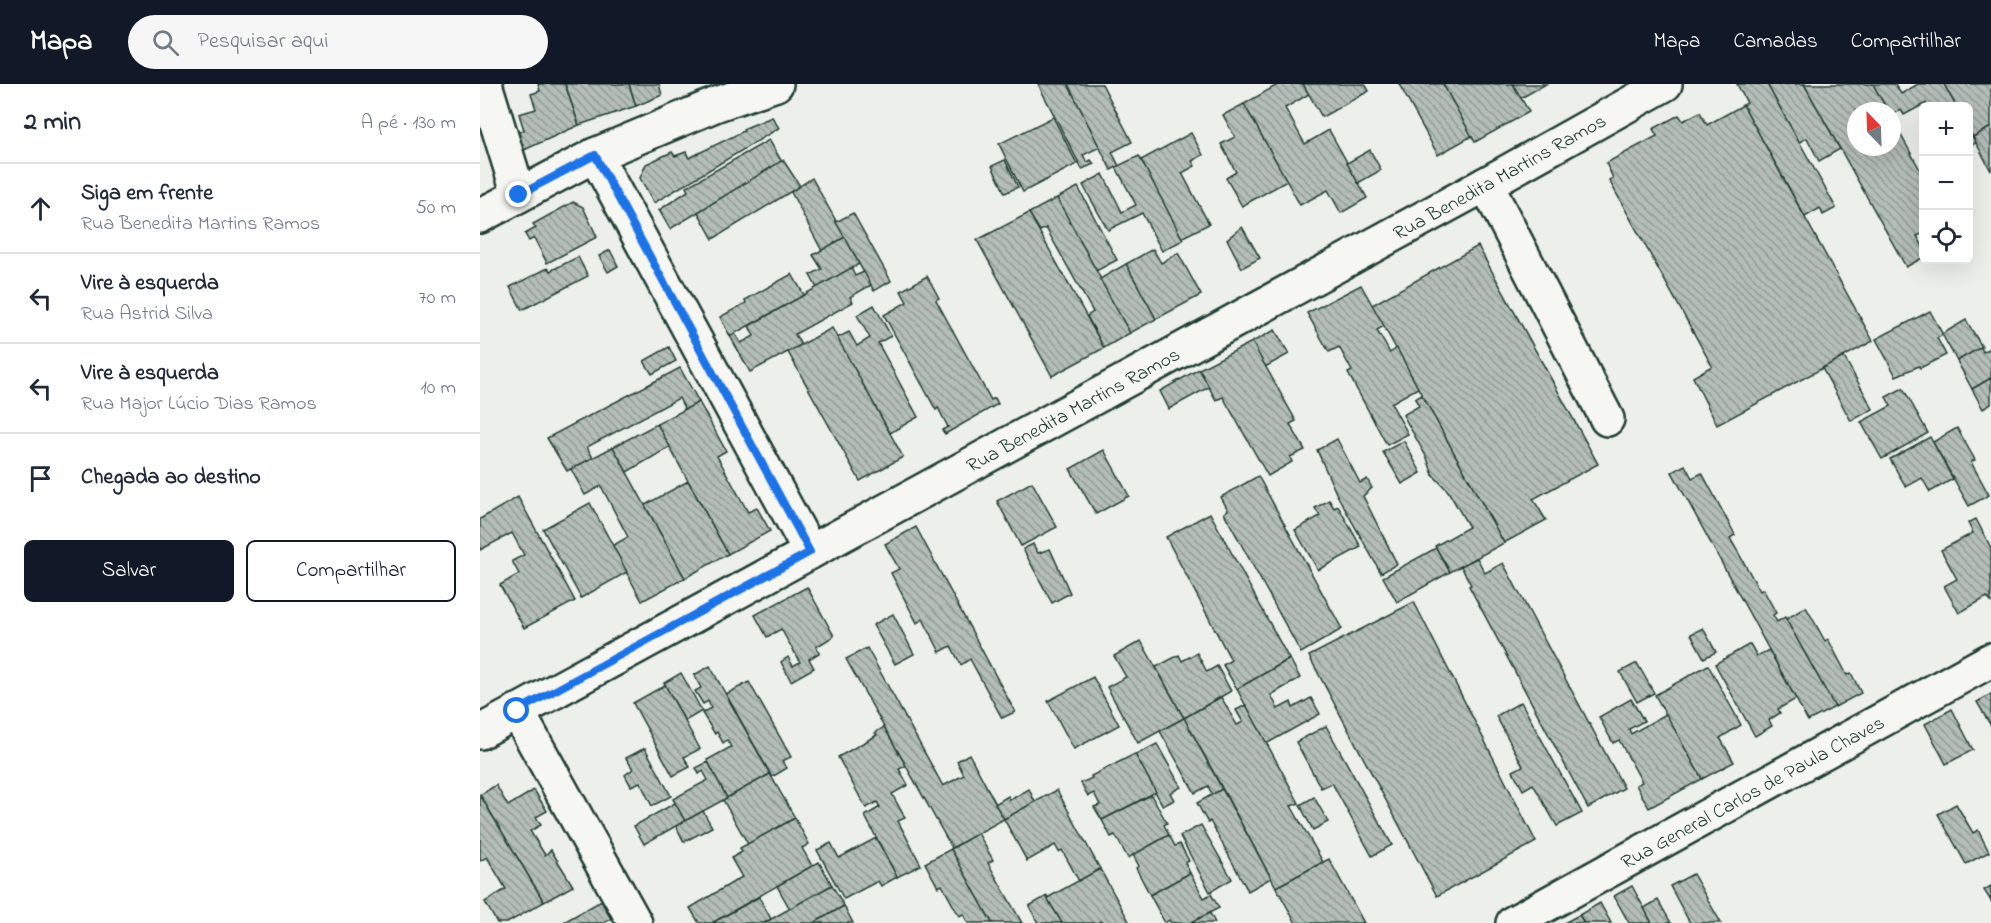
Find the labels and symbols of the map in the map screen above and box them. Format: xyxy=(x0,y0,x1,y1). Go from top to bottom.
north arrow xyxy=(1847,102,1901,156)
street label: Rua Benedita Martins Ramos xyxy=(1389,108,1612,249)
route end xyxy=(505,181,531,207)
street label: Rua Benedita Martins Ramos xyxy=(962,341,1186,481)
route start xyxy=(503,697,529,723)
street label: Rua General Carlos de Paula Chaves xyxy=(1616,709,1890,878)

